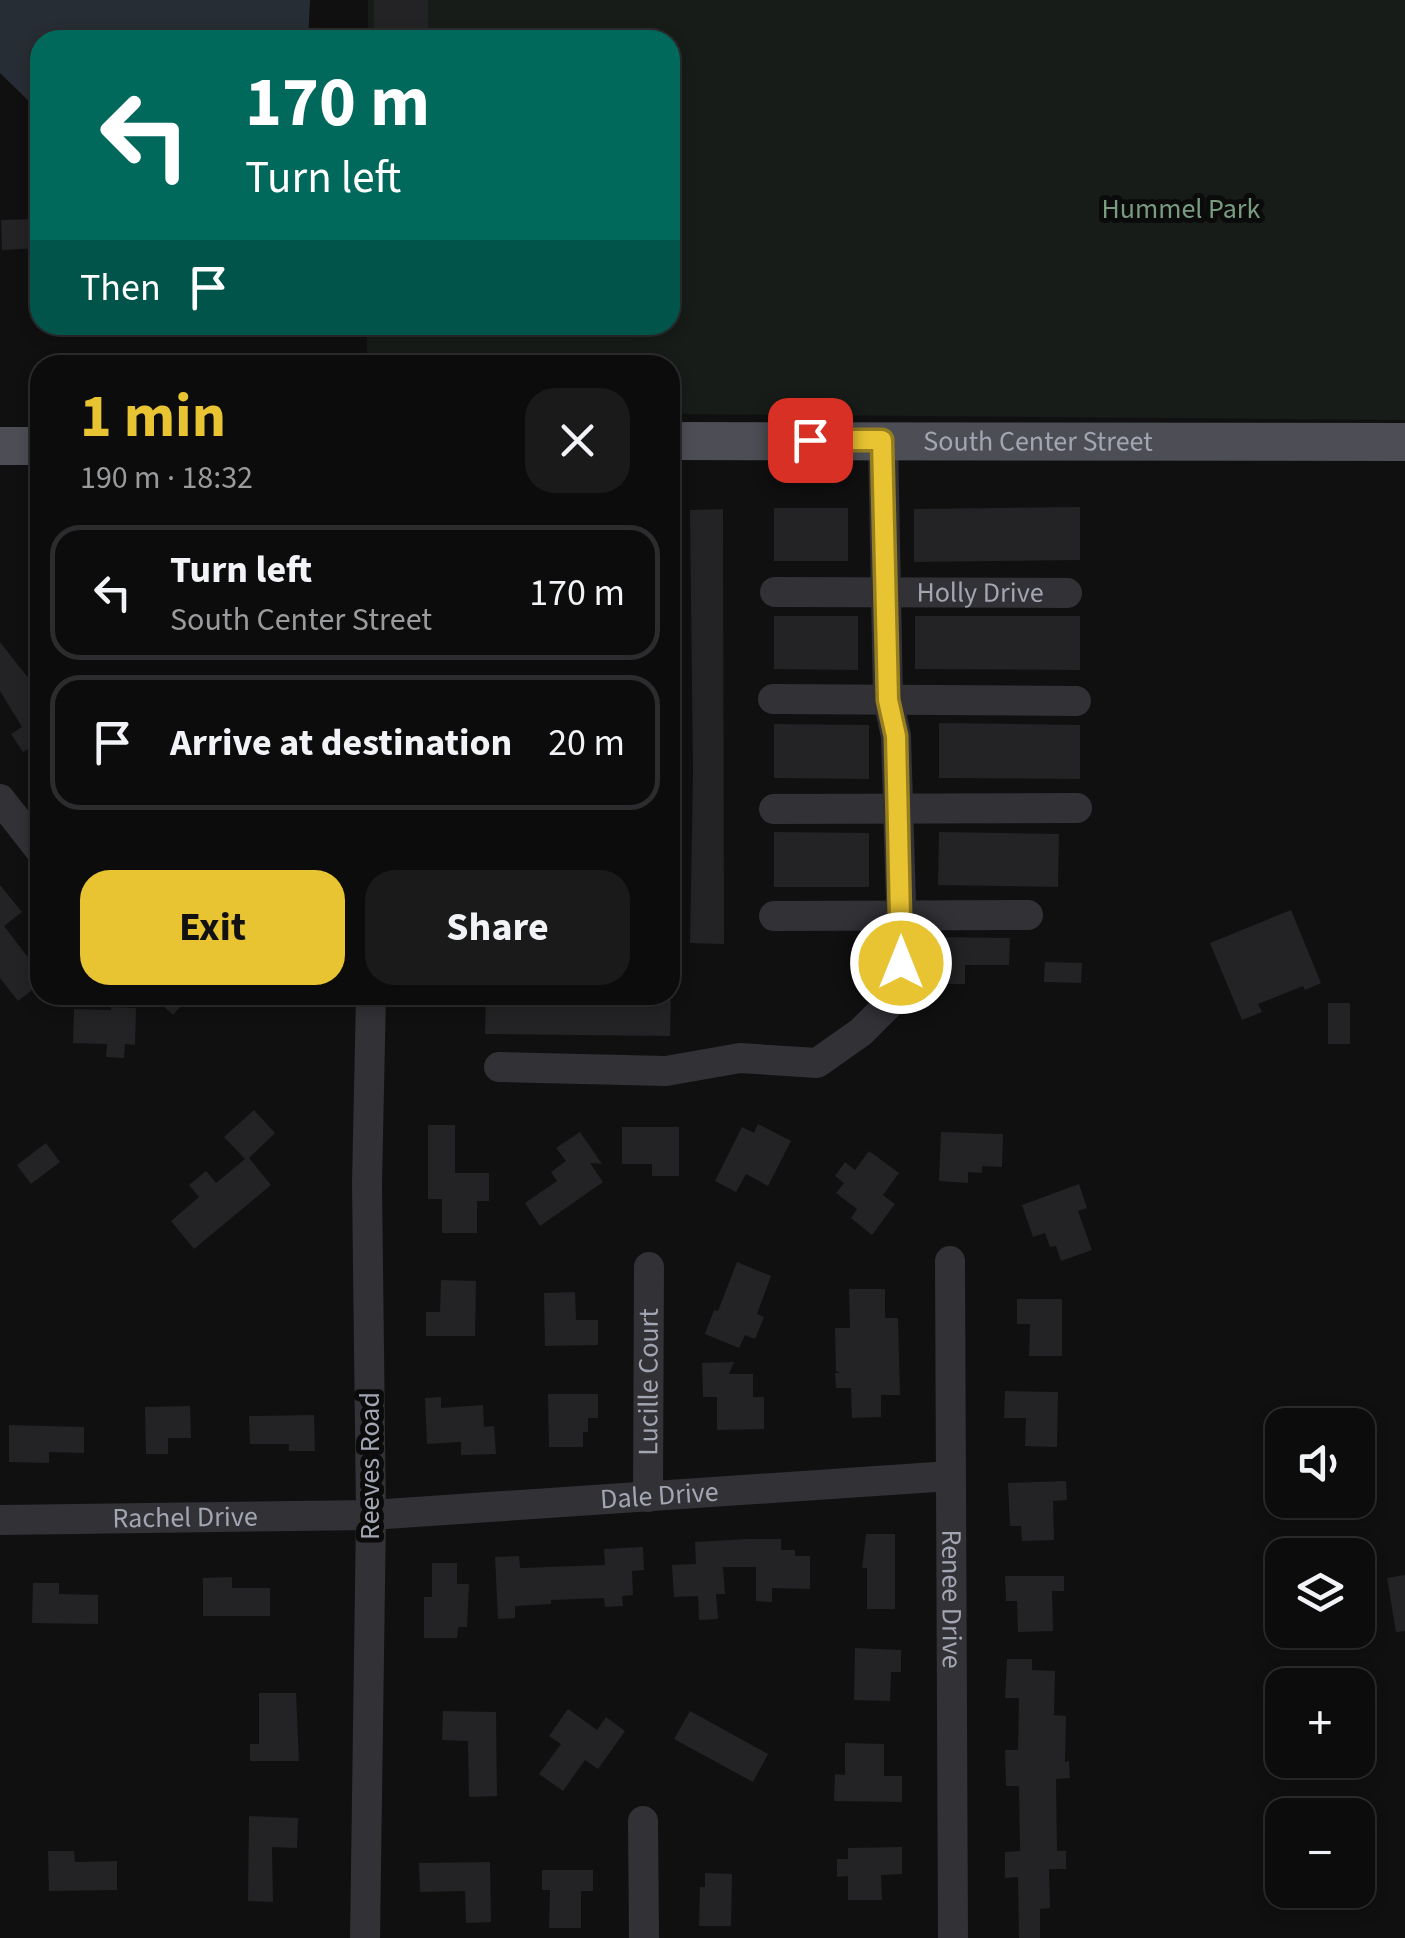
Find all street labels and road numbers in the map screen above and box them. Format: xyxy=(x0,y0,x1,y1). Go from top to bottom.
street label: South Center Street xyxy=(923,421,1153,462)
street label: Holly Drive xyxy=(916,572,1044,613)
street label: Lucille Court xyxy=(628,1308,669,1456)
street label: Reeves Road xyxy=(350,1392,390,1540)
street label: Dale Drive xyxy=(599,1472,720,1520)
street label: Rachel Drive xyxy=(112,1497,258,1538)
street label: Renee Drive xyxy=(931,1529,972,1669)

